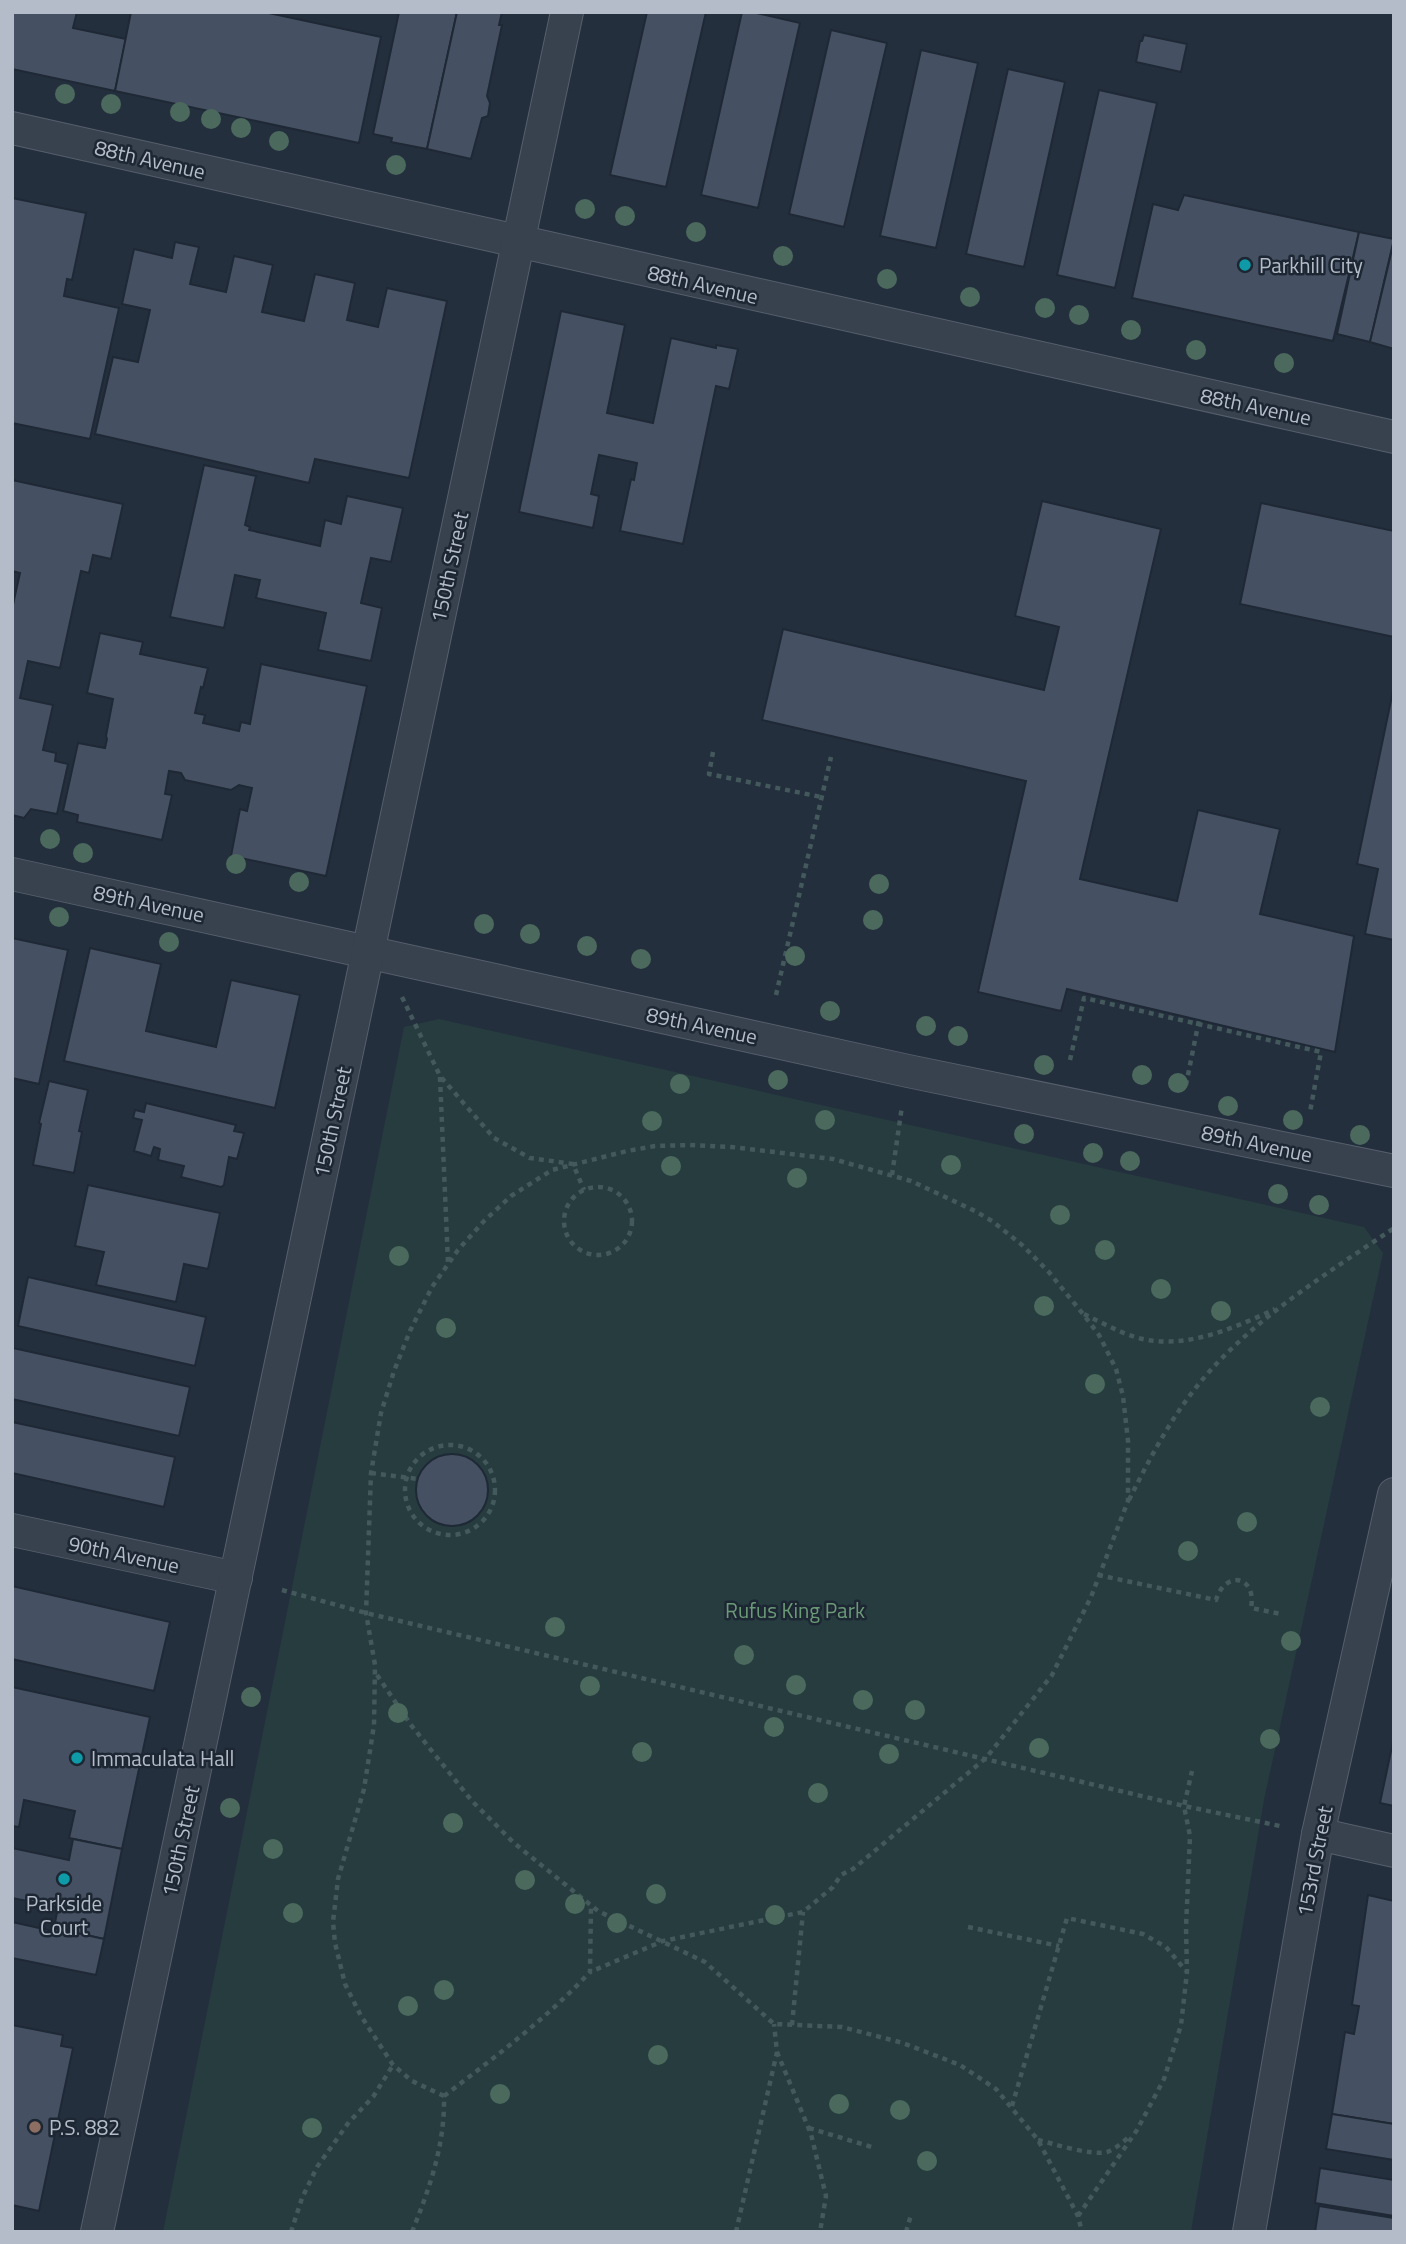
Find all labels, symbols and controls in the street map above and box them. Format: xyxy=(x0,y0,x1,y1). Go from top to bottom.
street label: 88th Avenue xyxy=(92,131,208,187)
place label: Parkhill City xyxy=(1259,249,1363,281)
street label: 88th Avenue xyxy=(645,256,761,312)
marker: Parkhill City xyxy=(1237,257,1253,273)
street label: 88th Avenue xyxy=(1198,379,1314,433)
street label: 150th Street xyxy=(422,508,476,625)
street label: 89th Avenue xyxy=(91,876,207,930)
street label: 89th Avenue xyxy=(644,998,760,1052)
street label: 150th Street xyxy=(305,1063,359,1180)
street label: 89th Avenue xyxy=(1199,1116,1315,1170)
street label: 90th Avenue xyxy=(66,1527,182,1581)
park label: Rufus King Park xyxy=(725,1594,865,1626)
place label: Immaculata Hall xyxy=(91,1742,234,1774)
marker: Immaculata Hall xyxy=(69,1750,85,1766)
street label: 150th Street xyxy=(153,1782,207,1899)
street label: 153rd Street xyxy=(1288,1802,1341,1919)
marker: Parkside Court xyxy=(56,1871,72,1887)
place label: Parkside Court xyxy=(26,1887,102,1943)
place label: P.S. 882 xyxy=(49,2111,120,2143)
marker: P.S. 882 xyxy=(27,2119,43,2135)

